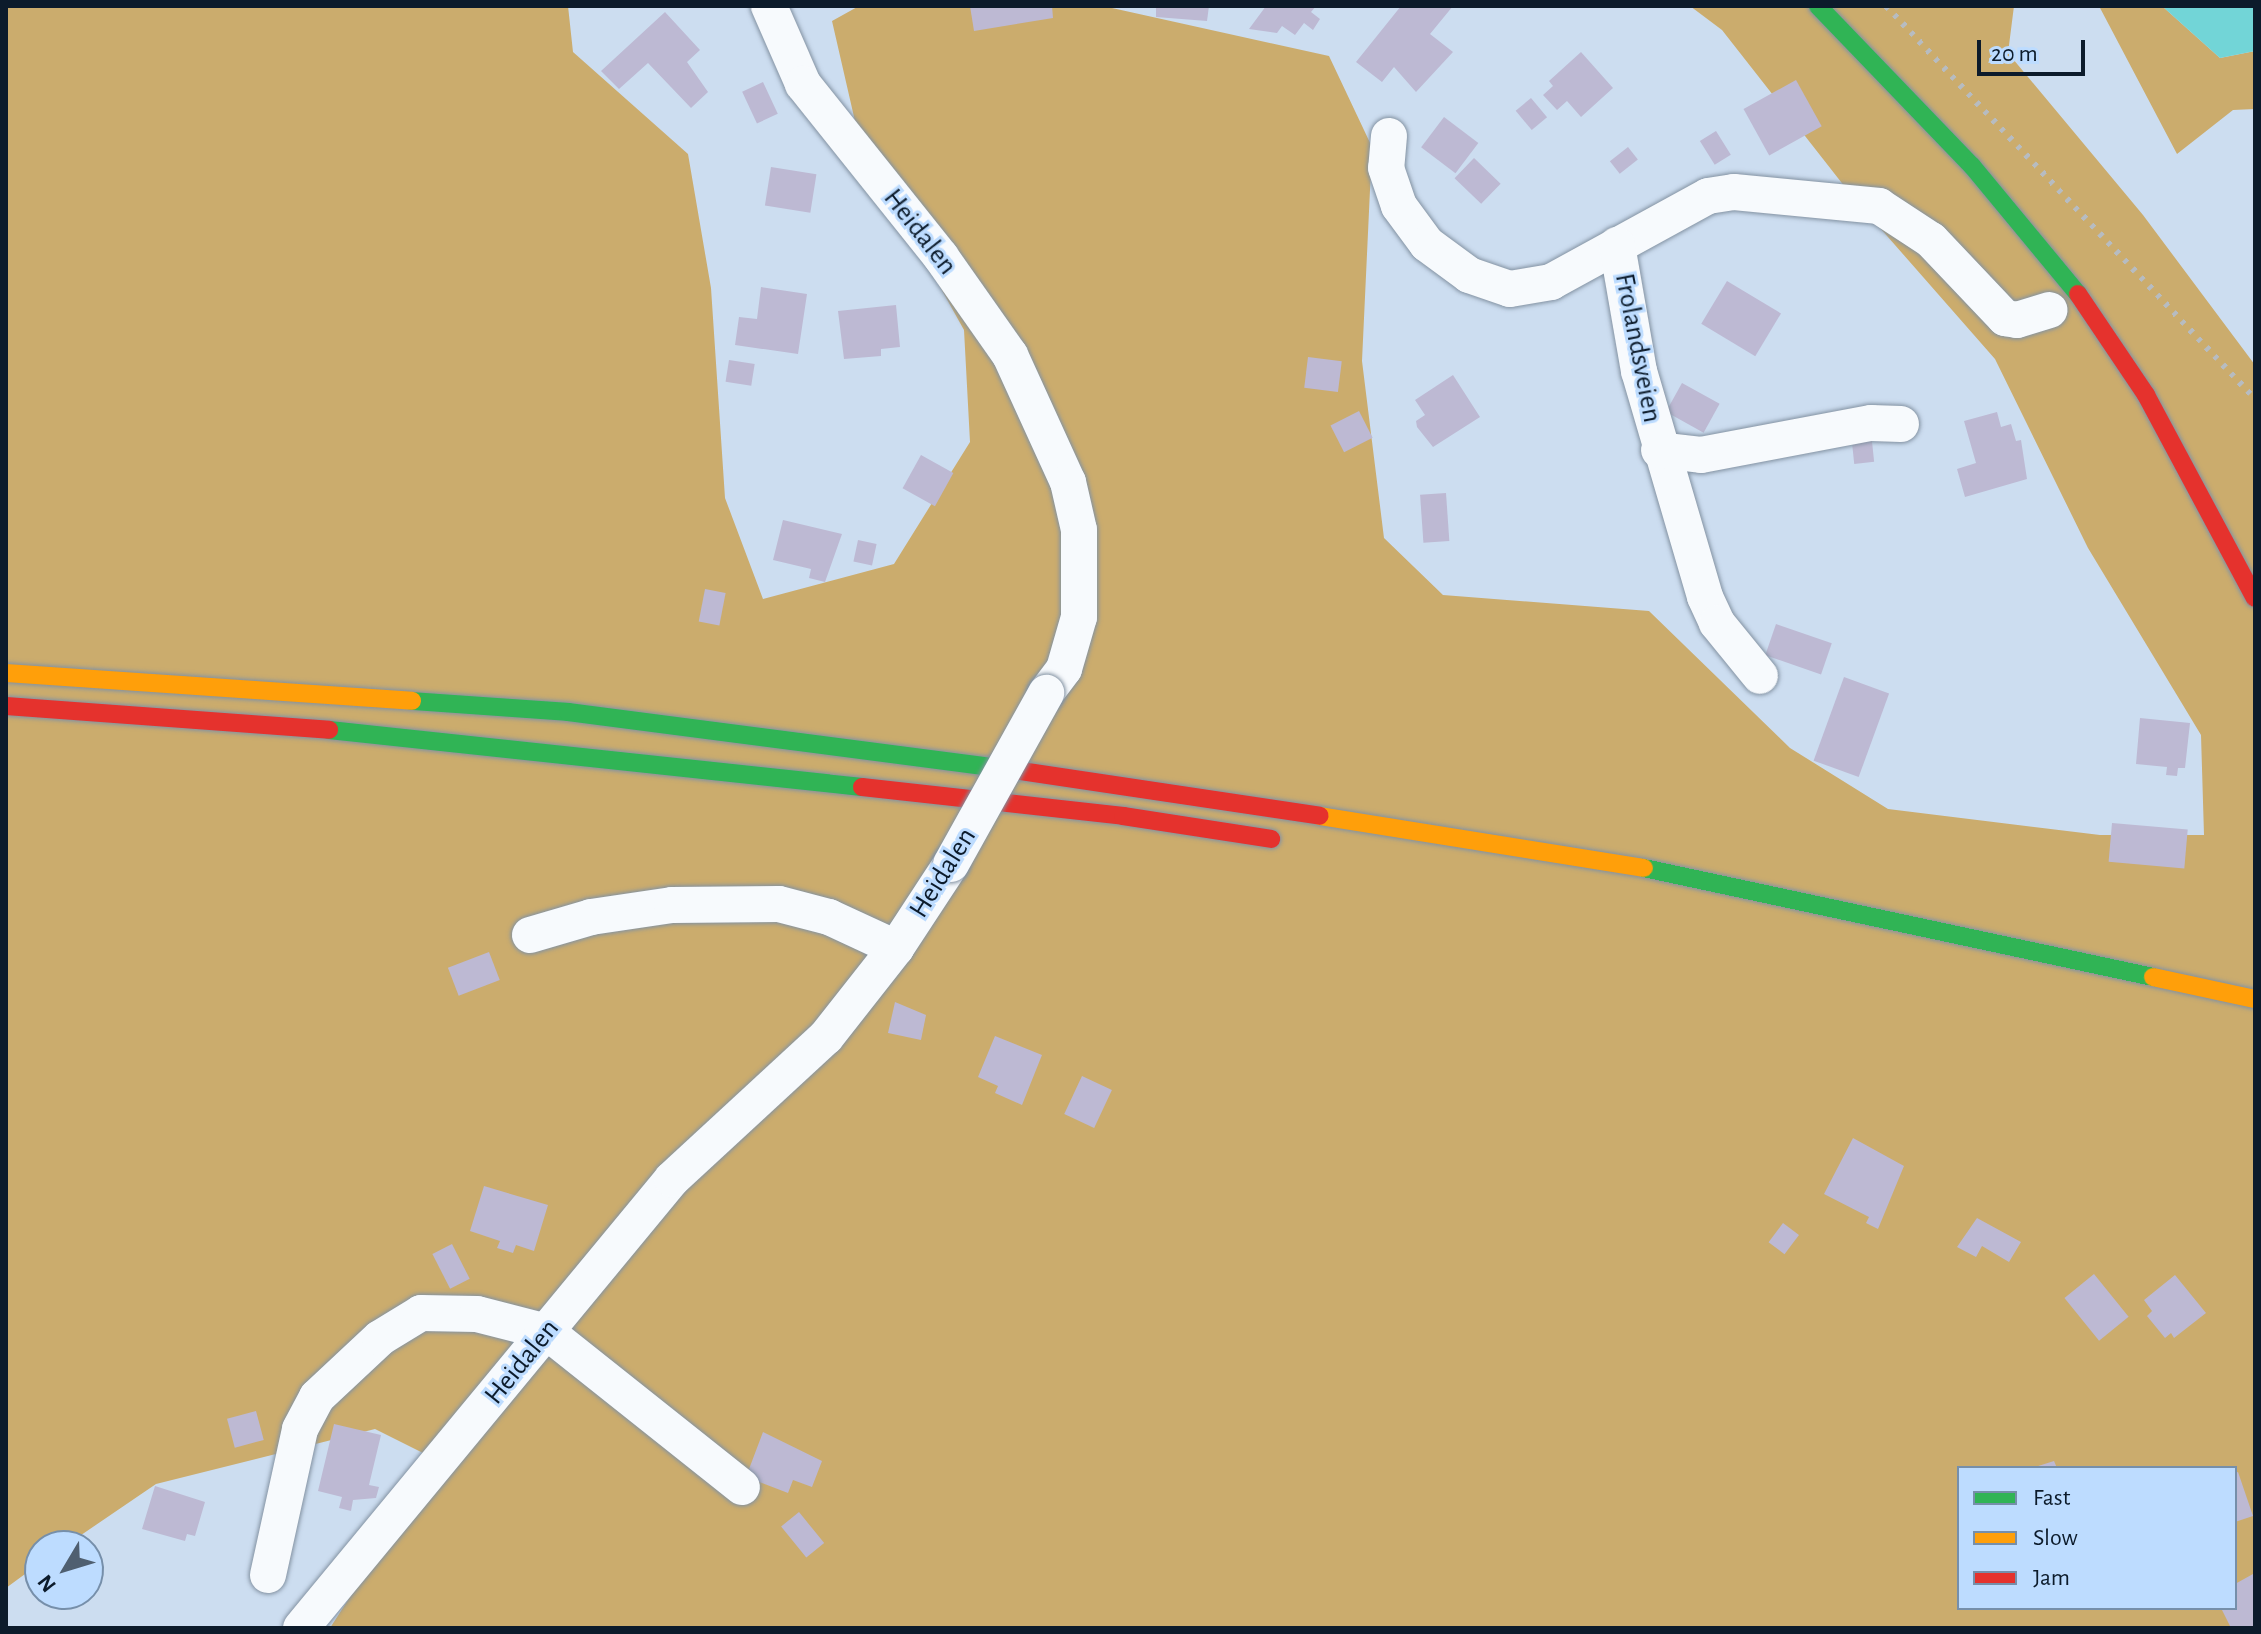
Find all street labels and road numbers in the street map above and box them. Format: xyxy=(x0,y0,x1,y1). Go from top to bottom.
street label: Heidalen xyxy=(876,182,964,282)
street label: Frolandsveien xyxy=(1607,271,1669,425)
street label: Heidalen xyxy=(902,822,984,924)
street label: Heidalen xyxy=(477,1313,567,1411)

